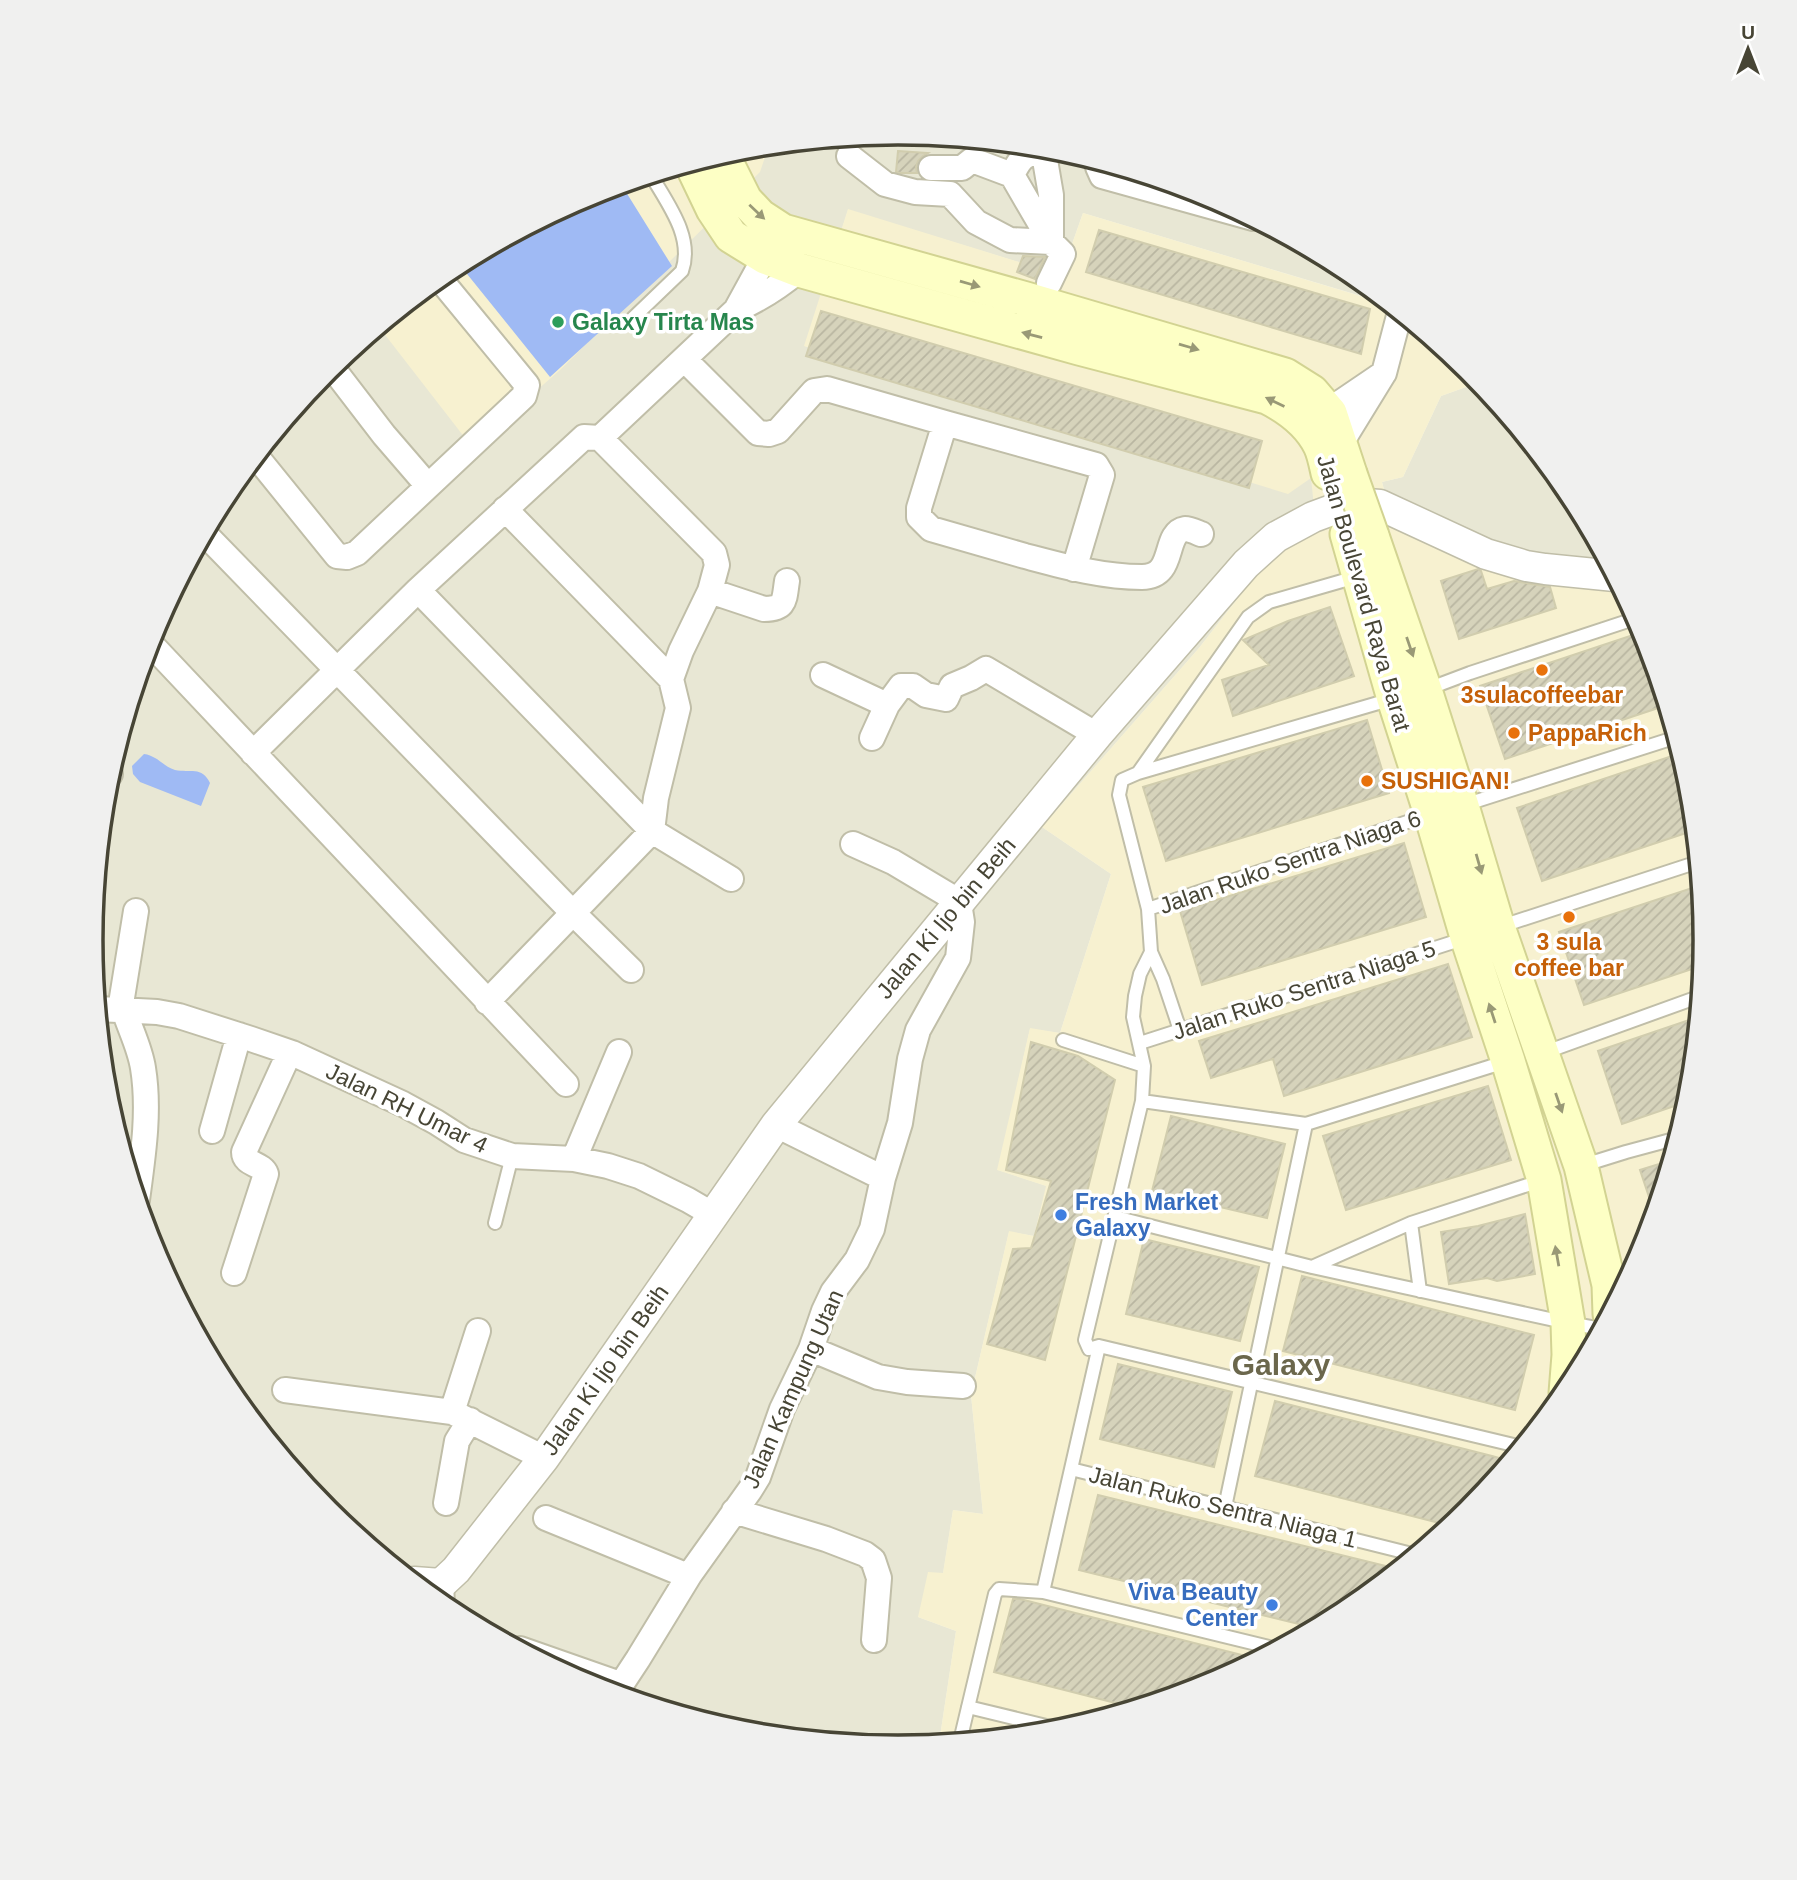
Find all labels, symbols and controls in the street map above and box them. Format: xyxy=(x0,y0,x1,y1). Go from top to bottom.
north arrow xyxy=(1713,14,1783,84)
text: U xyxy=(1741,22,1755,43)
one-way arrow xyxy=(748,203,765,219)
one-way arrow xyxy=(960,279,981,289)
place label: Galaxy Tirta Mas xyxy=(572,309,754,335)
marker: Galaxy Tirta Mas xyxy=(550,314,566,330)
one-way arrow xyxy=(1021,329,1042,339)
one-way arrow xyxy=(1179,343,1200,353)
one-way arrow xyxy=(1265,396,1285,407)
street label: Jalan Boulevard Raya Barat xyxy=(1312,452,1416,735)
one-way arrow xyxy=(1405,637,1416,658)
marker: 3sulacoffeebar xyxy=(1534,662,1550,678)
place label: 3sulacoffeebar xyxy=(1461,682,1623,708)
place label: PappaRich xyxy=(1528,720,1647,746)
marker: PappaRich xyxy=(1506,725,1522,741)
place label: SUSHIGAN! xyxy=(1381,768,1510,794)
marker: SUSHIGAN! xyxy=(1359,773,1375,789)
street label: Jalan Ruko Sentra Niaga 6 xyxy=(1156,805,1424,919)
street label: Jalan Ki Ijo bin Beih xyxy=(871,832,1021,1004)
one-way arrow xyxy=(1474,854,1484,875)
marker: 3 sula coffee bar xyxy=(1561,909,1577,925)
place label: 3 sula coffee bar xyxy=(1514,929,1624,981)
street label: Jalan Ruko Sentra Niaga 5 xyxy=(1169,935,1439,1045)
one-way arrow xyxy=(1486,1002,1497,1023)
street label: Jalan RH Umar 4 xyxy=(322,1058,492,1158)
one-way arrow xyxy=(1554,1092,1565,1113)
place label: Fresh Market Galaxy xyxy=(1075,1189,1219,1241)
marker: Fresh Market Galaxy xyxy=(1053,1207,1069,1223)
one-way arrow xyxy=(1551,1245,1562,1267)
street label: Jalan Ki Ijo bin Beih xyxy=(536,1280,674,1460)
street label: Jalan Kampung Utan xyxy=(737,1286,849,1492)
district label: Galaxy xyxy=(1232,1348,1331,1381)
street label: Jalan Ruko Sentra Niaga 1 xyxy=(1086,1461,1360,1553)
place label: Viva Beauty Center xyxy=(1128,1579,1258,1631)
marker: Viva Beauty Center xyxy=(1264,1597,1280,1613)

